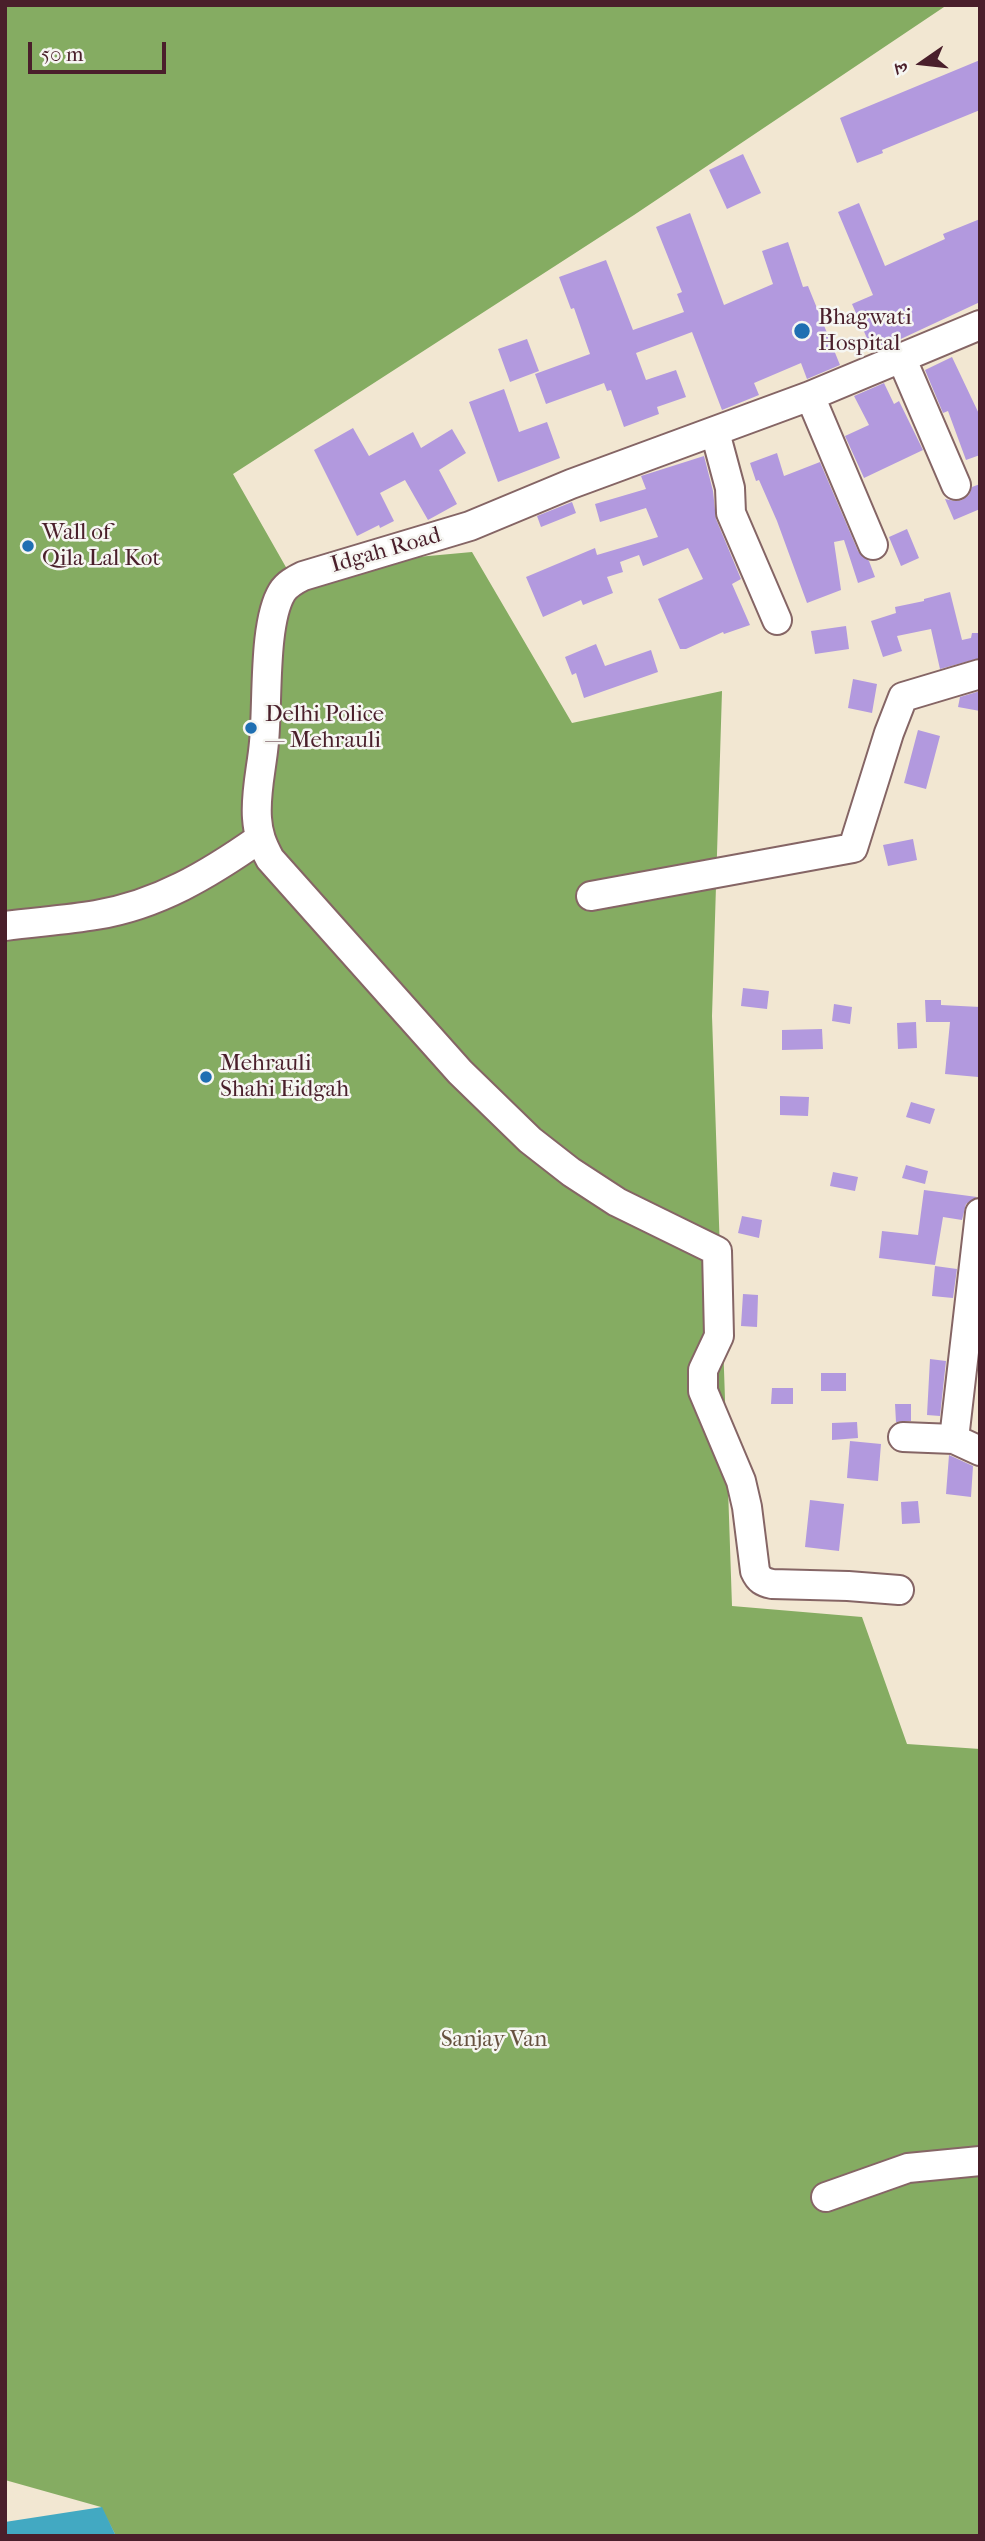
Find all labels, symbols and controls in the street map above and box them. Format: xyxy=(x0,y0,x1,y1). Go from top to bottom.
scale bar xyxy=(32,28,170,72)
north arrow xyxy=(887,28,957,98)
text: 50 m xyxy=(41,42,84,66)
text: उ xyxy=(890,61,913,75)
place label: Bhagwati Hospital xyxy=(818,304,912,358)
marker: Bhagwati Hospital xyxy=(792,321,812,341)
place label: Wall of Qila Lal Kot xyxy=(42,519,160,573)
street label: Idgah Road xyxy=(328,522,444,580)
marker: Wall of Qila Lal Kot xyxy=(20,538,36,554)
place label: Delhi Police — Mehrauli xyxy=(265,701,384,755)
marker: Delhi Police — Mehrauli xyxy=(243,720,259,736)
place label: Mehrauli Shahi Eidgah xyxy=(220,1050,349,1104)
marker: Mehrauli Shahi Eidgah xyxy=(198,1069,214,1085)
park label: Sanjay Van xyxy=(441,2026,547,2054)

